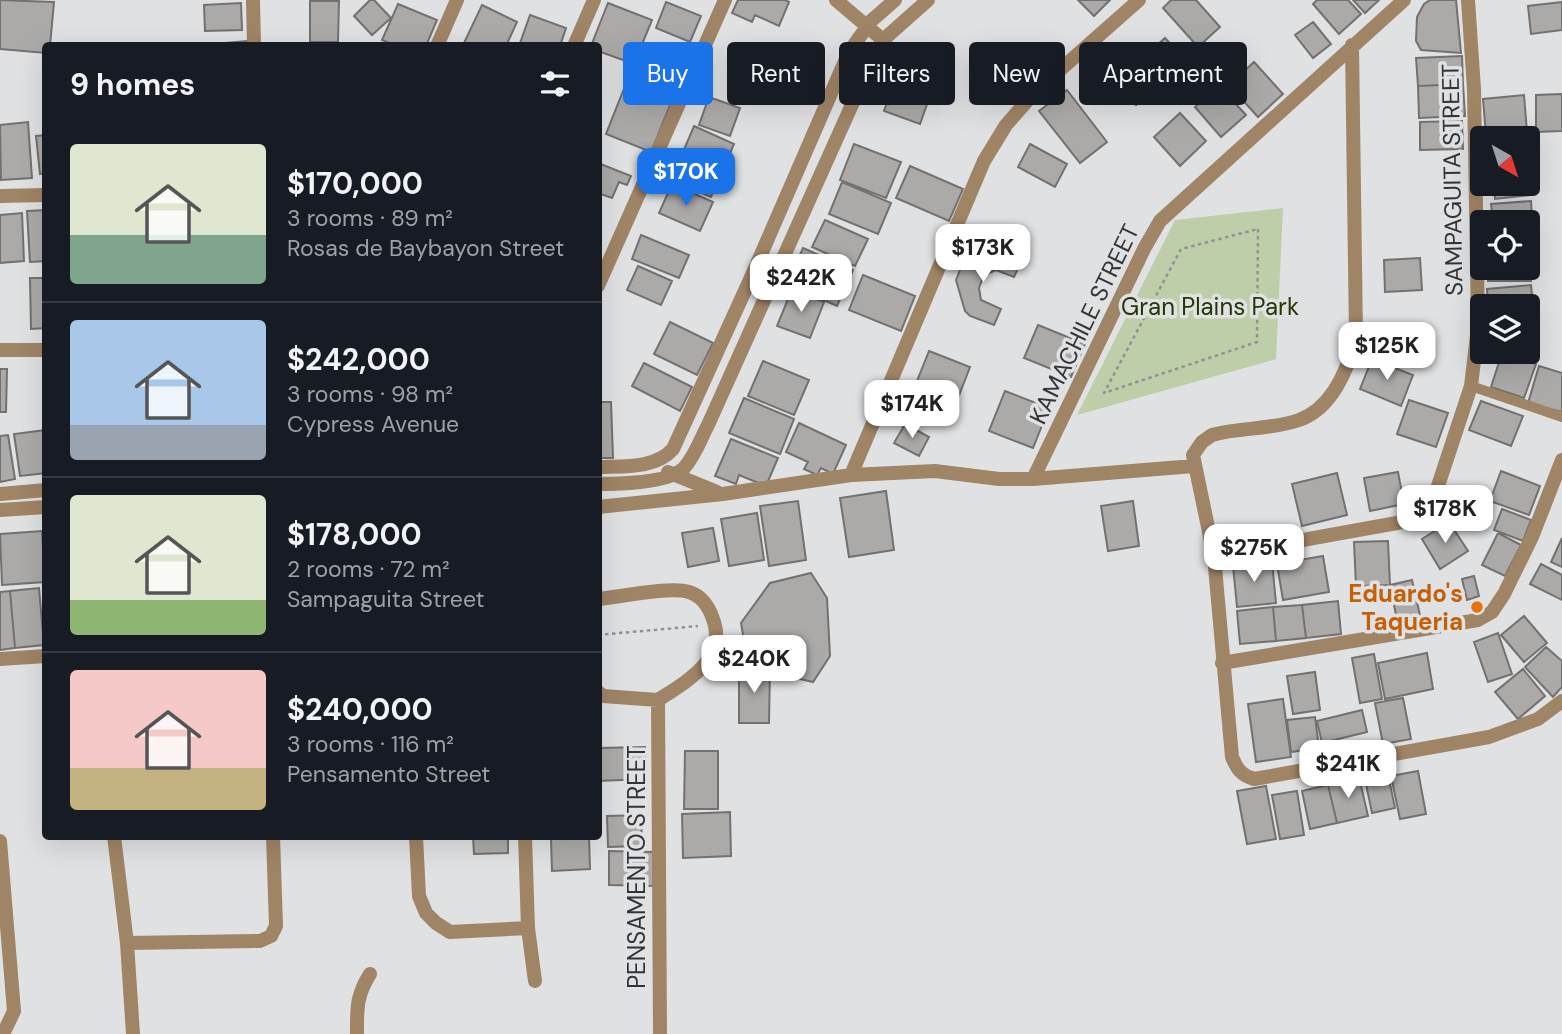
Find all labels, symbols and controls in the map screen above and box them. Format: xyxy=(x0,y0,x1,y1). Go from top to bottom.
chip: Buy xyxy=(623,42,713,105)
chip: Rent xyxy=(727,42,825,105)
chip: Filters xyxy=(839,42,955,105)
chip: New xyxy=(969,42,1065,105)
chip: Apartment xyxy=(1079,42,1247,105)
street label: SAMPAGUITA STREET xyxy=(1434,64,1470,296)
text: 9 homes xyxy=(70,65,195,104)
icon: filters xyxy=(536,65,574,103)
north arrow xyxy=(1470,126,1540,196)
map controls xyxy=(1470,126,1540,364)
pin: $170K xyxy=(637,148,735,208)
text: $170K xyxy=(653,156,719,186)
text: $170,000 xyxy=(287,164,423,203)
icon: home xyxy=(126,172,210,256)
text: 3 rooms · 89 m² xyxy=(287,203,453,233)
button: locate xyxy=(1470,210,1540,280)
street label: KAMACHILE STREET xyxy=(1022,219,1146,429)
pin: $173K xyxy=(934,224,1032,284)
text: $173K xyxy=(951,232,1015,262)
text: Rosas de Baybayon Street xyxy=(287,233,564,263)
pin: $242K xyxy=(752,254,850,314)
text: $242K xyxy=(766,262,836,292)
park label: Gran Plains Park xyxy=(1121,291,1299,322)
button: layers xyxy=(1470,294,1540,364)
pin: $125K xyxy=(1338,322,1436,382)
text: $125K xyxy=(1355,330,1419,360)
text: $242,000 xyxy=(287,340,430,379)
icon: home xyxy=(126,348,210,432)
text: 3 rooms · 98 m² xyxy=(287,379,453,409)
pin: $174K xyxy=(863,380,961,440)
text: $174K xyxy=(880,388,944,418)
text: Cypress Avenue xyxy=(287,409,459,439)
pin: $178K xyxy=(1396,486,1494,545)
text: $178K xyxy=(1413,493,1477,523)
text: $178,000 xyxy=(287,515,422,554)
icon: home xyxy=(126,523,210,607)
pin: $275K xyxy=(1205,524,1303,584)
text: $275K xyxy=(1220,532,1288,562)
text: 2 rooms · 72 m² xyxy=(287,554,450,584)
place label: Eduardo's Taqueria xyxy=(1348,578,1463,637)
text: Sampaguita Street xyxy=(287,584,485,614)
marker: Eduardo's Taqueria xyxy=(1469,599,1485,615)
pin: $240K xyxy=(705,636,803,695)
text: $240K xyxy=(717,643,791,673)
text: $240,000 xyxy=(287,690,433,729)
icon: home xyxy=(126,698,210,782)
text: 3 rooms · 116 m² xyxy=(287,729,454,759)
pin: $241K xyxy=(1299,740,1397,800)
street label: PENSAMENTO STREET xyxy=(621,745,652,989)
text: $241K xyxy=(1315,748,1381,778)
text: Pensamento Street xyxy=(287,759,490,789)

